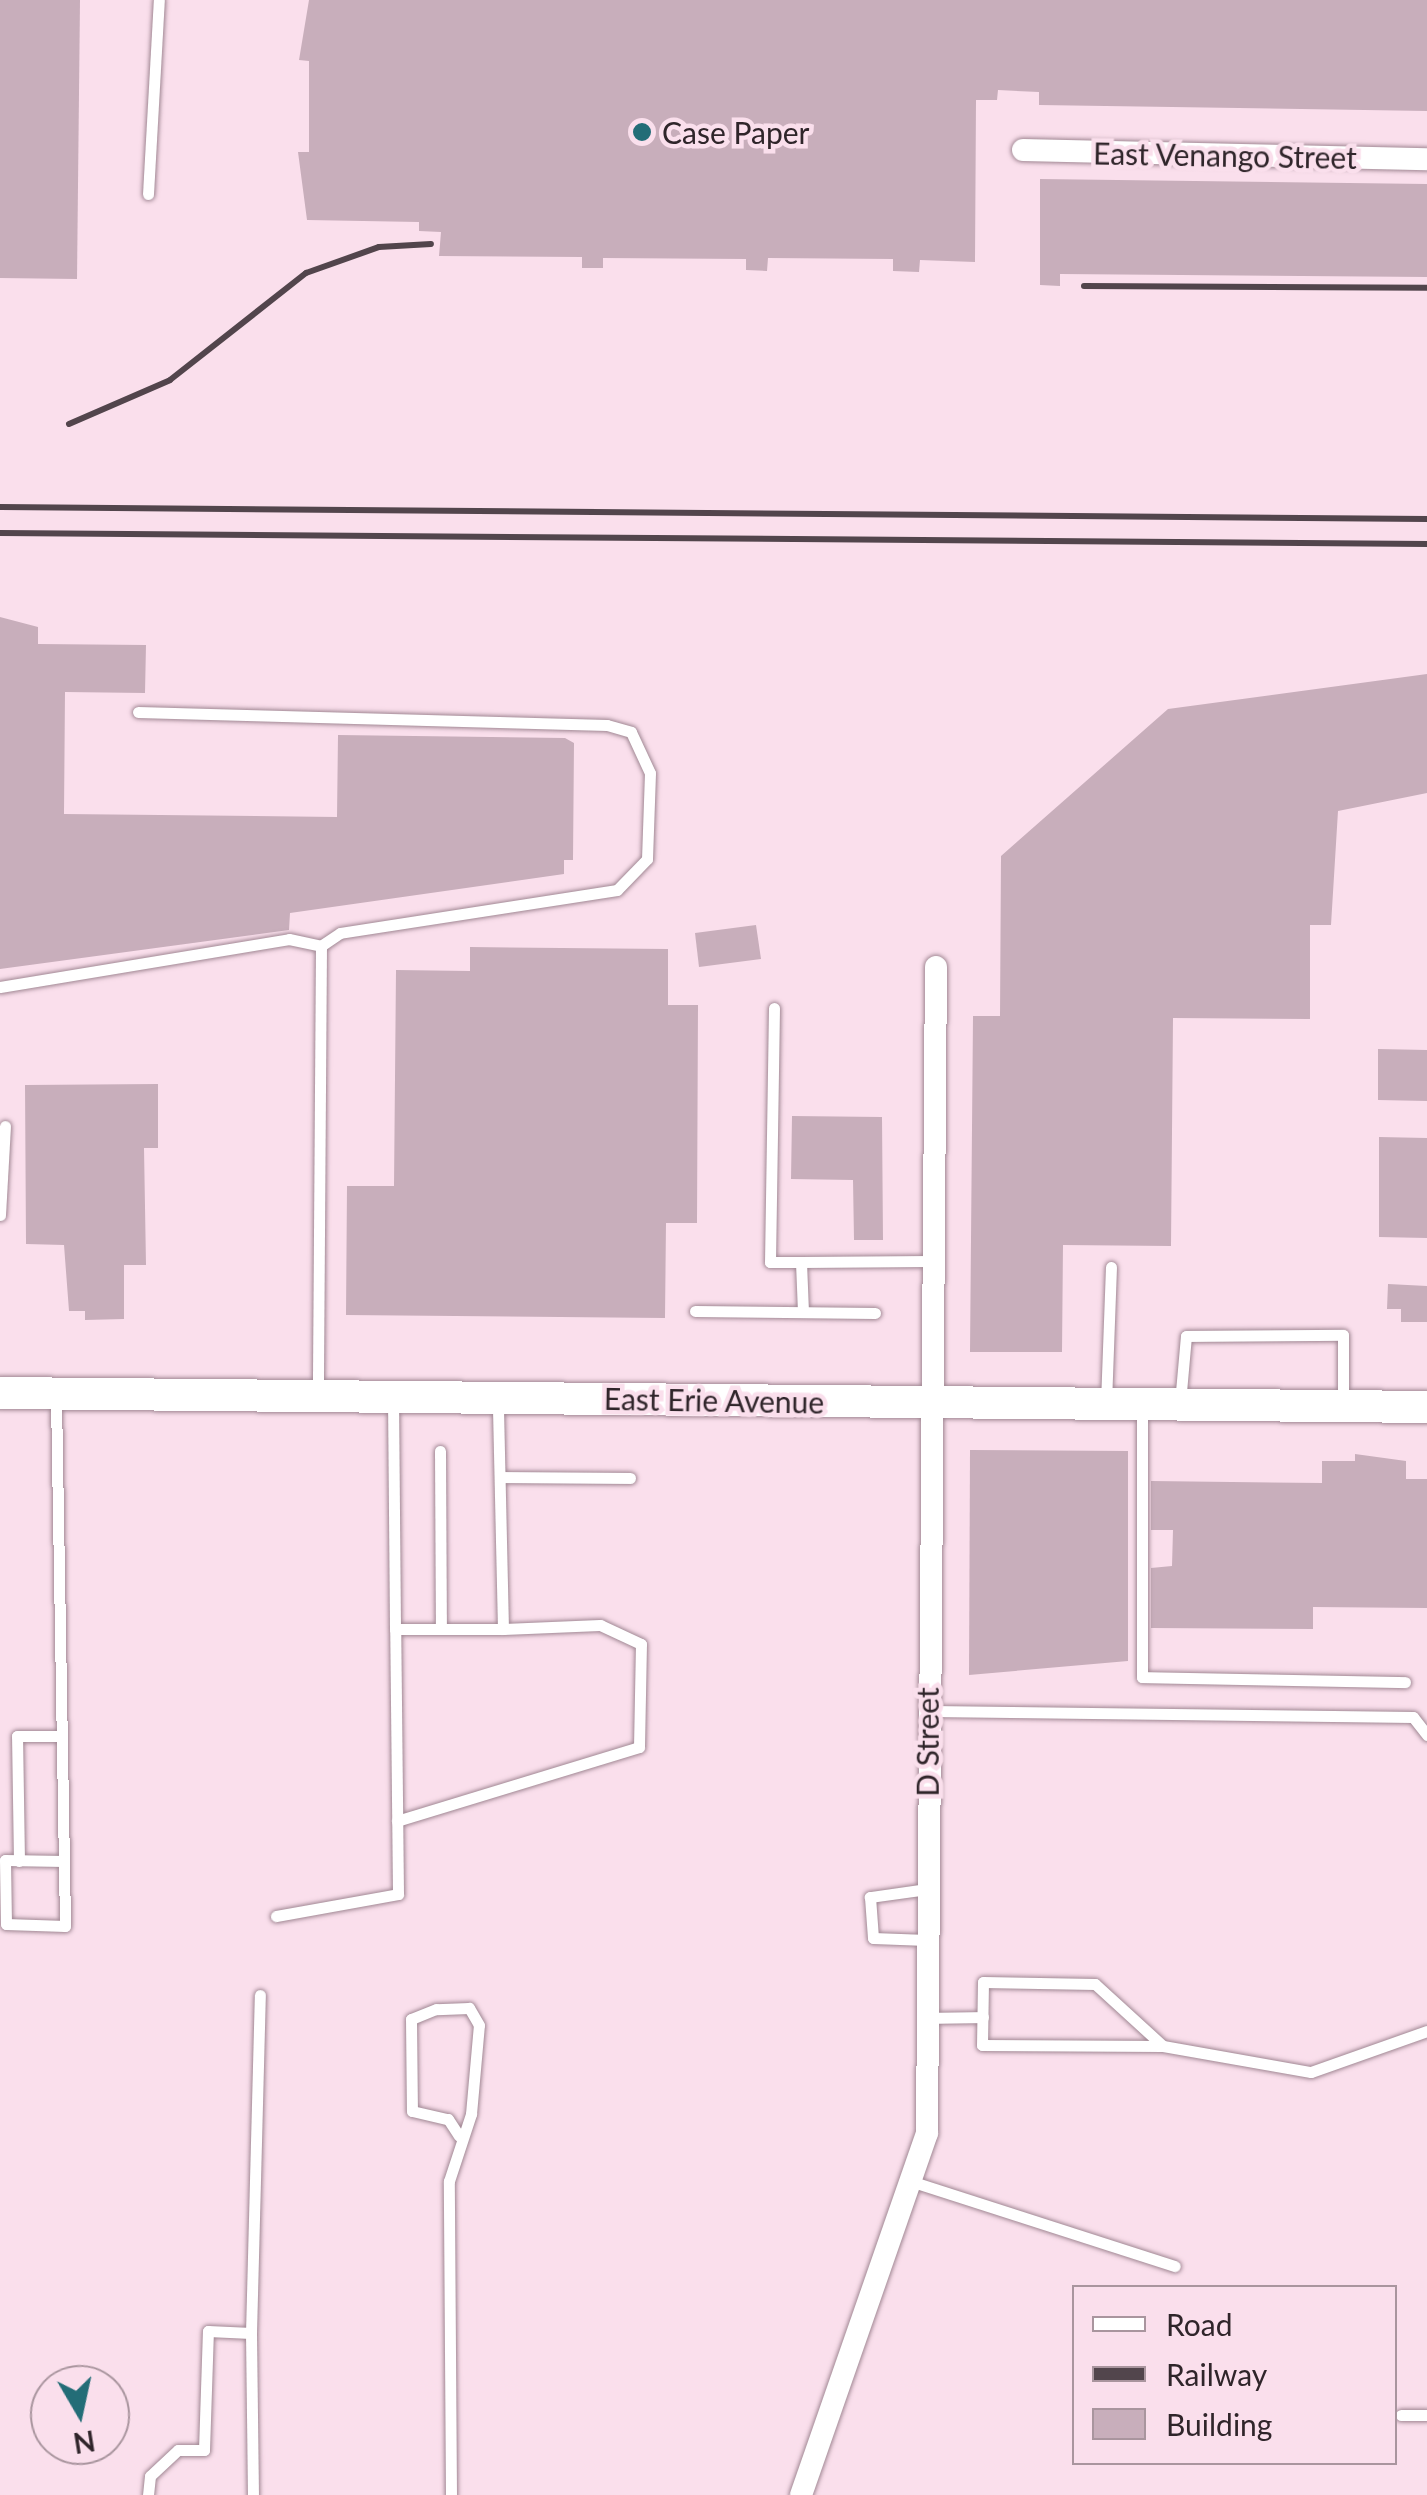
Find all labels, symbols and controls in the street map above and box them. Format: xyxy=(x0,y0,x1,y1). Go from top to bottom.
place label: Case Paper xyxy=(662,114,809,150)
marker: Case Paper xyxy=(631,121,653,143)
street label: East Venango Street xyxy=(1092,135,1358,175)
street label: East Erie Avenue xyxy=(603,1380,825,1420)
street label: D Street xyxy=(909,1687,945,1797)
legend xyxy=(1072,2285,1397,2465)
text: Road xyxy=(1166,2306,1233,2342)
text: Railway xyxy=(1166,2356,1267,2392)
north arrow xyxy=(30,2365,130,2465)
text: Building xyxy=(1166,2406,1272,2442)
text: N xyxy=(71,2424,98,2461)

